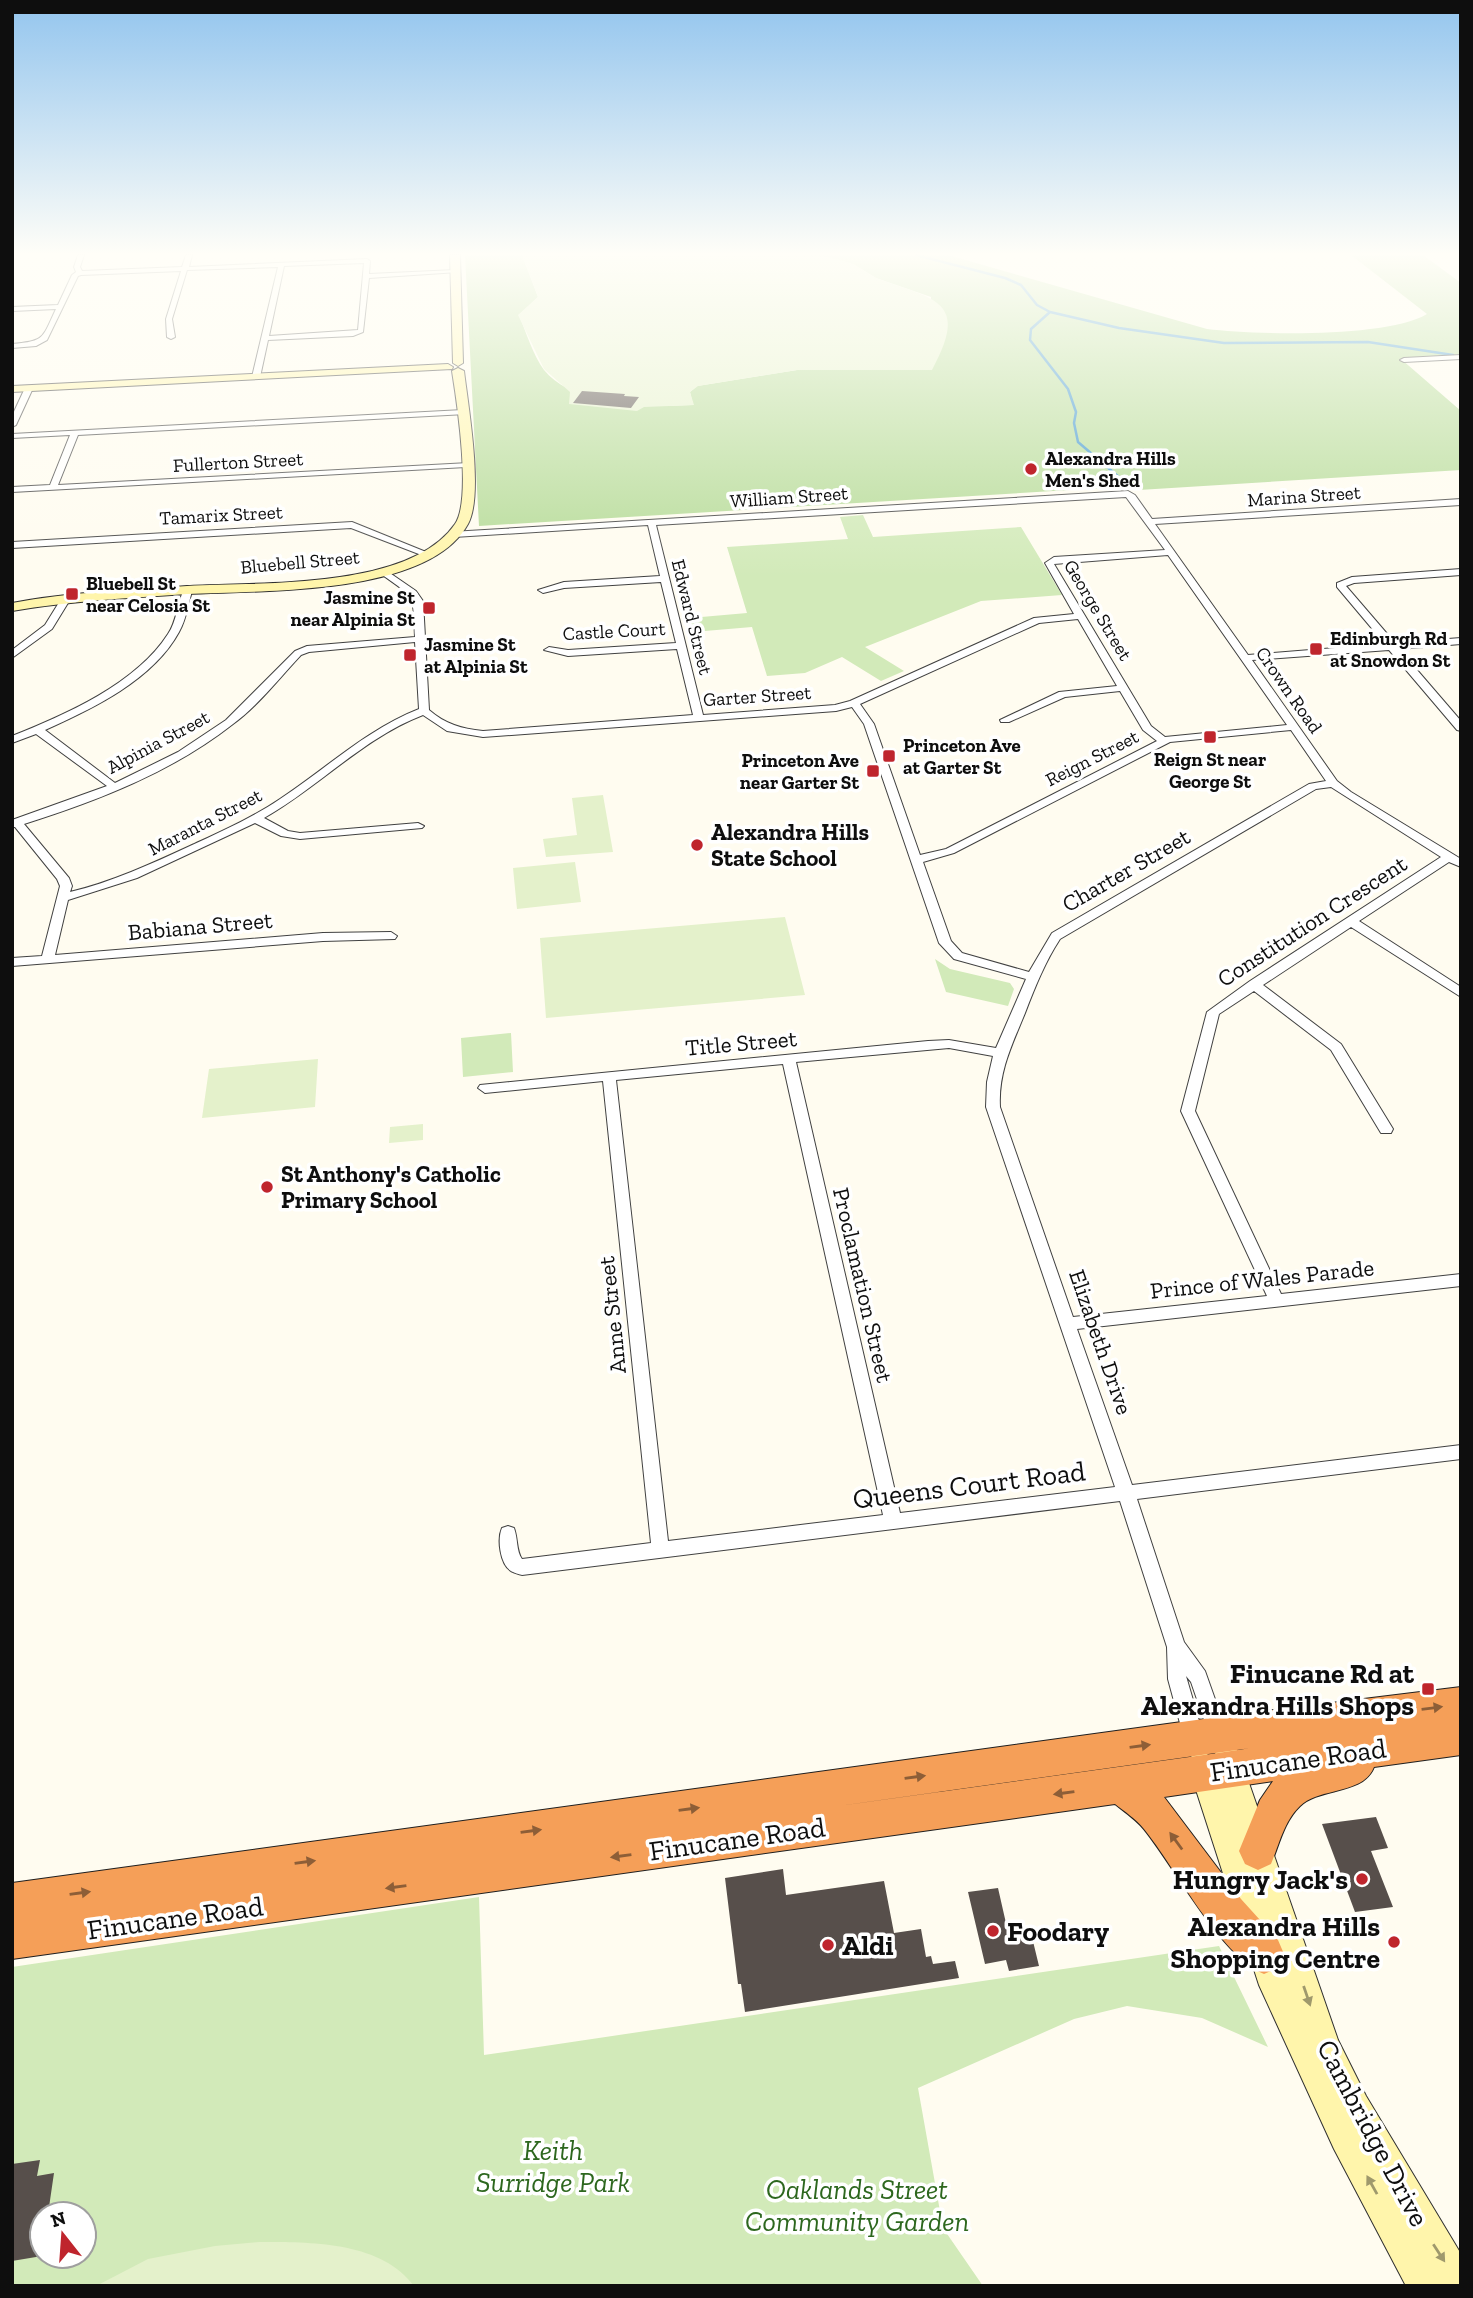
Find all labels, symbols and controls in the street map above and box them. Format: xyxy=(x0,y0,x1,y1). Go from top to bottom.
street label: Fullerton Street xyxy=(172,447,304,477)
place label: Alexandra Hills Men's Shed xyxy=(1045,447,1176,492)
marker: Alexandra Hills Men's Shed xyxy=(1023,461,1039,477)
street label: William Street xyxy=(729,481,849,513)
street label: Marina Street xyxy=(1247,481,1361,511)
street label: Tamarix Street xyxy=(159,500,283,530)
street label: Bluebell Street xyxy=(239,545,361,579)
street label: George Street xyxy=(1059,555,1137,665)
street label: Edward Street xyxy=(667,557,717,677)
place label: Bluebell St near Celosia St xyxy=(86,572,211,617)
marker: Bluebell St near Celosia St xyxy=(64,586,80,602)
place label: Jasmine St near Alpinia St xyxy=(291,586,415,631)
marker: Jasmine St near Alpinia St xyxy=(421,600,437,616)
street label: Castle Court xyxy=(562,617,666,645)
place label: Edinburgh Rd at Snowdon St xyxy=(1330,627,1451,672)
place label: Jasmine St at Alpinia St xyxy=(424,633,528,678)
marker: Edinburgh Rd at Snowdon St xyxy=(1308,641,1324,657)
street label: Crown Road xyxy=(1251,642,1328,738)
marker: Jasmine St at Alpinia St xyxy=(402,647,418,663)
street label: Garter Street xyxy=(702,681,812,711)
street label: Alpinia Street xyxy=(103,705,213,779)
street label: Reign Street xyxy=(1042,725,1142,791)
marker: Reign St near George St xyxy=(1202,729,1218,745)
place label: Princeton Ave at Garter St xyxy=(903,734,1021,779)
marker: Princeton Ave at Garter St xyxy=(881,748,897,764)
place label: Reign St near George St xyxy=(1154,748,1267,793)
place label: Princeton Ave near Garter St xyxy=(740,749,859,794)
marker: Princeton Ave near Garter St xyxy=(865,763,881,779)
street label: Maranta Street xyxy=(144,784,266,860)
place label: Alexandra Hills State School xyxy=(711,818,869,872)
street label: Charter Street xyxy=(1057,822,1195,918)
marker: Alexandra Hills State School xyxy=(689,837,705,853)
street label: Constitution Crescent xyxy=(1212,849,1412,993)
street label: Babiana Street xyxy=(127,906,274,946)
street label: Title Street xyxy=(684,1024,798,1062)
place label: St Anthony's Catholic Primary School xyxy=(281,1160,501,1214)
marker: St Anthony's Catholic Primary School xyxy=(259,1179,275,1195)
street label: Proclamation Street xyxy=(827,1185,899,1386)
street label: Prince of Wales Parade xyxy=(1149,1253,1375,1305)
street label: Anne Street xyxy=(592,1254,632,1375)
street label: Elizabeth Drive xyxy=(1063,1266,1139,1418)
street label: Queens Court Road xyxy=(851,1454,1087,1516)
place label: Finucane Rd at Alexandra Hills Shops xyxy=(1141,1657,1415,1722)
marker: Finucane Rd at Alexandra Hills Shops xyxy=(1420,1681,1436,1697)
one-way arrow xyxy=(1421,1702,1443,1713)
street label: Finucane Road xyxy=(1208,1731,1388,1789)
one-way arrow xyxy=(1129,1740,1151,1751)
one-way arrow xyxy=(904,1771,926,1782)
one-way arrow xyxy=(1053,1787,1075,1798)
one-way arrow xyxy=(678,1803,700,1814)
street label: Finucane Road xyxy=(647,1810,827,1868)
one-way arrow xyxy=(520,1825,542,1836)
one-way arrow xyxy=(1169,1832,1183,1850)
one-way arrow xyxy=(610,1850,632,1861)
one-way arrow xyxy=(294,1856,316,1867)
place label: Hungry Jack's xyxy=(1173,1863,1348,1896)
marker: Hungry Jack's xyxy=(1354,1871,1370,1887)
one-way arrow xyxy=(384,1882,406,1893)
one-way arrow xyxy=(69,1887,91,1898)
street label: Finucane Road xyxy=(85,1889,265,1947)
place label: Alexandra Hills Shopping Centre xyxy=(1170,1910,1380,1975)
place label: Foodary xyxy=(1007,1915,1109,1948)
marker: Foodary xyxy=(985,1923,1001,1939)
place label: Aldi xyxy=(842,1929,894,1962)
marker: Alexandra Hills Shopping Centre xyxy=(1386,1934,1402,1950)
marker: Aldi xyxy=(820,1937,836,1953)
one-way arrow xyxy=(1302,1985,1313,2006)
street label: Cambridge Drive xyxy=(1310,2034,1436,2232)
park label: Keith Surridge Park xyxy=(476,2134,630,2199)
park label: Oaklands Street Community Garden xyxy=(745,2173,969,2238)
one-way arrow xyxy=(1366,2175,1378,2195)
north arrow xyxy=(28,2200,98,2270)
text: N xyxy=(48,2206,68,2232)
one-way arrow xyxy=(1432,2244,1445,2263)

